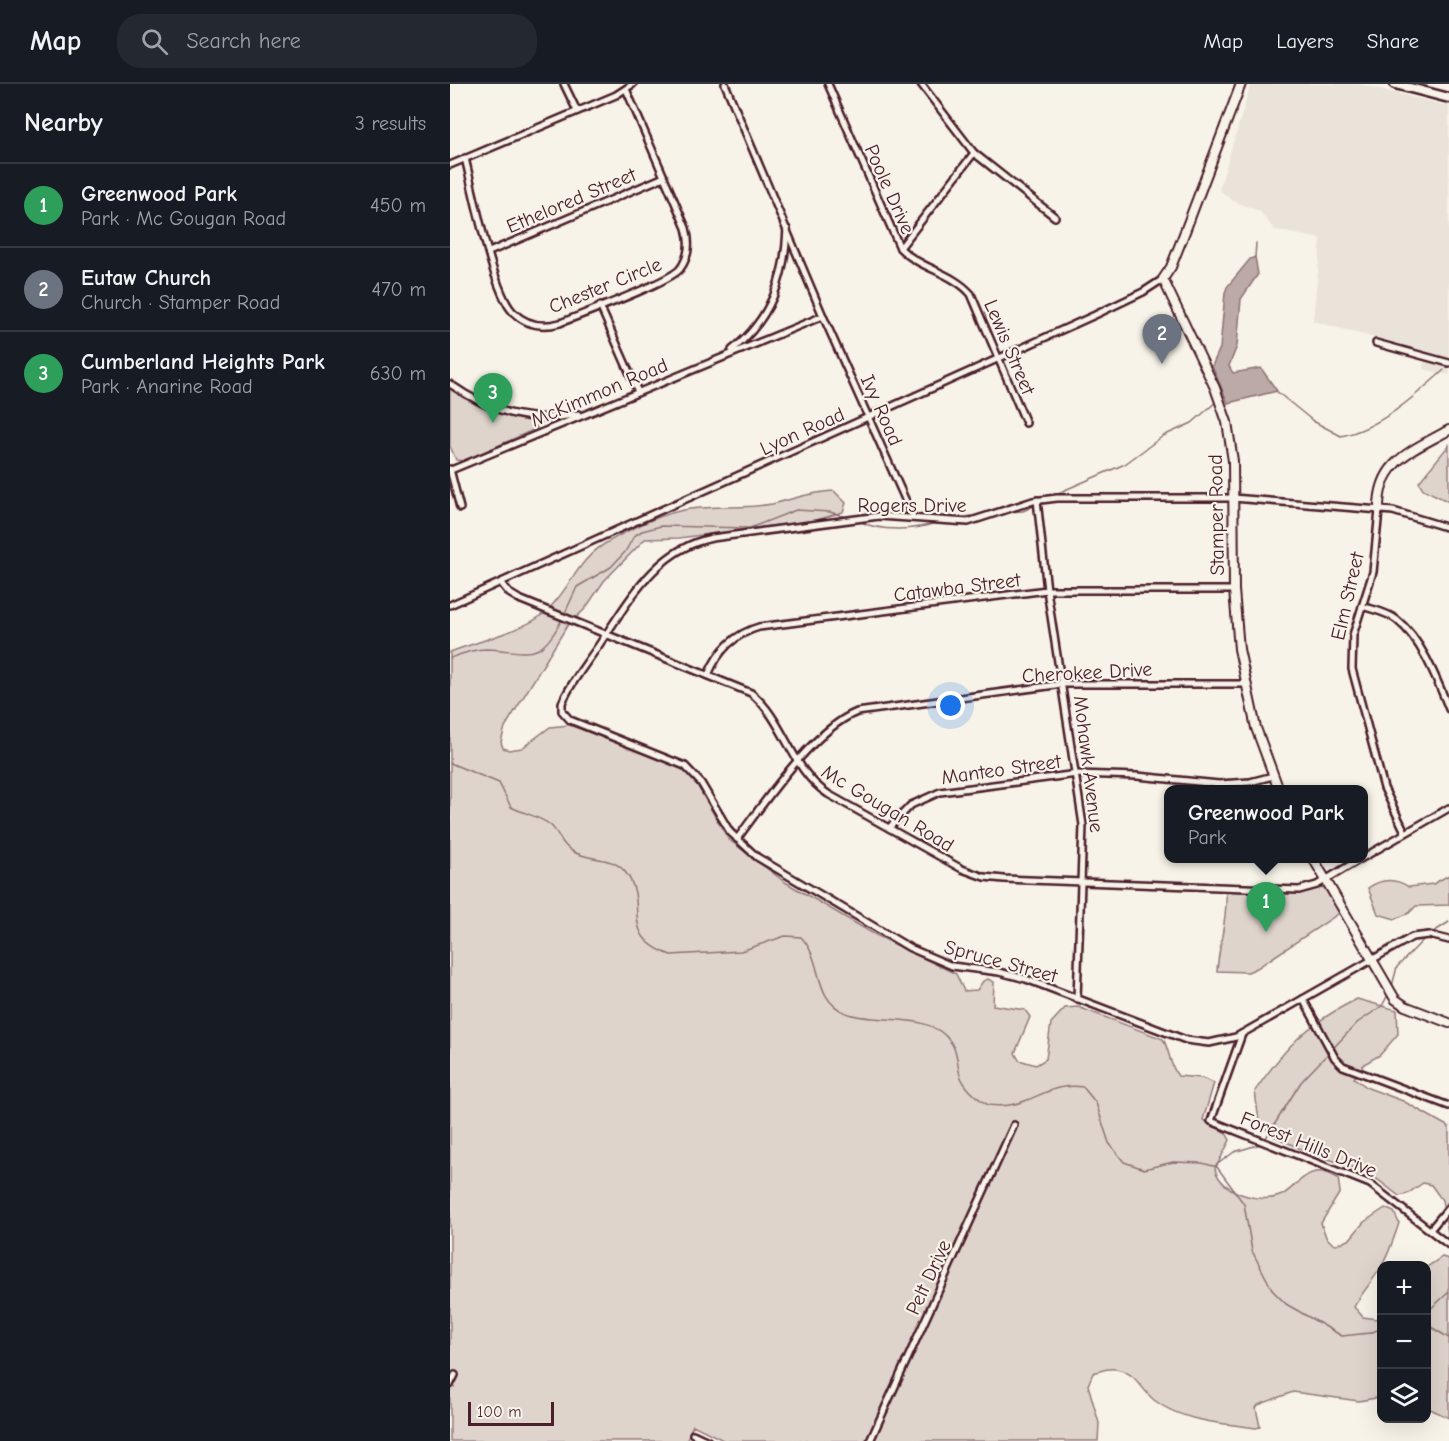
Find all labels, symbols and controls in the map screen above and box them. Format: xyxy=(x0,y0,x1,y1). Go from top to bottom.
search box xyxy=(117,14,537,68)
text: Map xyxy=(30,25,81,57)
icon: search xyxy=(138,25,171,58)
text: Search here xyxy=(186,28,301,54)
text: Map xyxy=(1204,29,1243,53)
text: Layers xyxy=(1276,29,1334,53)
text: Share xyxy=(1367,29,1419,53)
text: Nearby xyxy=(24,108,103,138)
text: 3 results xyxy=(355,112,426,135)
street label: Poole Drive xyxy=(860,141,919,238)
street label: Ethelored Street xyxy=(503,162,641,238)
text: Greenwood Park xyxy=(81,181,237,207)
text: 1 xyxy=(40,194,47,217)
text: 450 m xyxy=(370,194,426,217)
text: Park · Mc Gougan Road xyxy=(81,207,286,230)
street label: Chester Circle xyxy=(546,252,665,318)
text: Eutaw Church xyxy=(81,265,211,291)
text: 2 xyxy=(39,278,48,301)
text: 470 m xyxy=(371,278,426,301)
text: Church · Stamper Road xyxy=(81,291,280,314)
street label: Lewis Street xyxy=(979,296,1040,399)
pin: 2 xyxy=(1142,314,1182,364)
text: Cumberland Heights Park xyxy=(81,349,325,375)
street label: McKimmon Road xyxy=(527,353,671,432)
text: 3 xyxy=(39,362,48,385)
text: 630 m xyxy=(370,362,426,385)
street label: Ivy Road xyxy=(856,371,907,449)
pin: 3 xyxy=(474,374,513,423)
text: Park · Anarine Road xyxy=(81,375,253,398)
street label: Lyon Road xyxy=(756,403,848,460)
street label: Stamper Road xyxy=(1204,454,1229,576)
street label: Rogers Drive xyxy=(858,494,966,517)
street label: Elm Street xyxy=(1326,549,1369,642)
street label: Catawba Street xyxy=(892,568,1023,607)
street label: Cherokee Drive xyxy=(1021,658,1153,687)
your location xyxy=(936,691,965,720)
street label: Mohawk Avenue xyxy=(1069,694,1108,834)
street label: Manteo Street xyxy=(940,750,1064,789)
street label: Mc Gougan Road xyxy=(818,760,958,857)
popup xyxy=(1164,785,1368,863)
text: Greenwood Park xyxy=(1188,800,1344,826)
text: Park xyxy=(1188,826,1226,849)
pin: 1 xyxy=(1246,882,1286,932)
street label: Spruce Street xyxy=(942,935,1061,988)
street label: Forest Hills Drive xyxy=(1237,1107,1380,1182)
street label: Pelt Drive xyxy=(901,1236,956,1318)
map controls xyxy=(1377,1261,1431,1423)
button: + xyxy=(1377,1261,1431,1315)
button: − xyxy=(1377,1315,1431,1369)
button: layers xyxy=(1377,1369,1431,1423)
scale bar xyxy=(468,1399,554,1426)
text: 100 m xyxy=(477,1403,521,1421)

